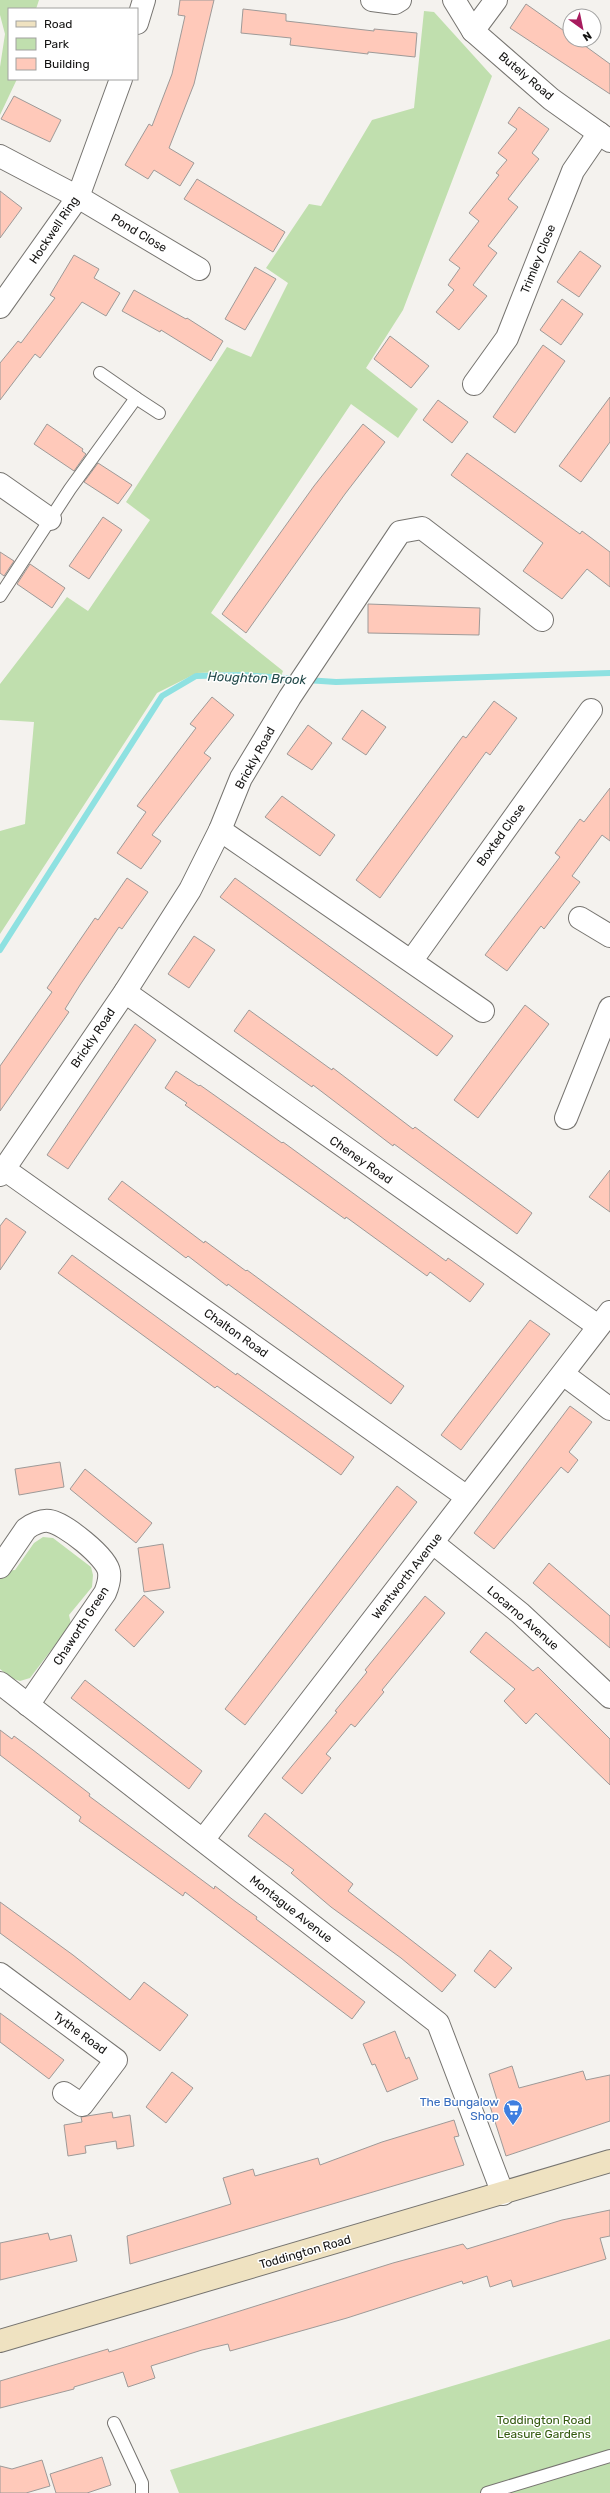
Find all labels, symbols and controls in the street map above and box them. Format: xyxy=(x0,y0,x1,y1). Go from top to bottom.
legend xyxy=(8,8,138,80)
north arrow xyxy=(562,8,602,48)
text: Road xyxy=(44,17,72,31)
text: N xyxy=(580,28,594,44)
text: Park xyxy=(44,37,70,51)
street label: Butely Road xyxy=(496,49,556,103)
text: Building xyxy=(44,57,90,71)
street label: Hockwell Ring xyxy=(26,194,82,266)
street label: Pond Close xyxy=(109,211,170,255)
street label: Trimley Close xyxy=(518,222,558,296)
water label: Houghton Brook xyxy=(207,669,307,688)
street label: Brickly Road xyxy=(232,724,278,792)
street label: Boxted Close xyxy=(474,801,528,869)
street label: Brickly Road xyxy=(68,1006,118,1070)
street label: Cheney Road xyxy=(327,1133,395,1187)
street label: Chalton Road xyxy=(201,1306,271,1360)
street label: Wentworth Avenue xyxy=(369,1530,445,1622)
street label: Locarno Avenue xyxy=(484,1583,562,1653)
street label: Chaworth Green xyxy=(50,1584,112,1668)
street label: Montague Avenue xyxy=(247,1872,335,1946)
street label: Tythe Road xyxy=(51,2009,109,2057)
place label: The Bungalow Shop xyxy=(420,2095,499,2123)
supermarket icon: The Bungalow Shop xyxy=(502,2098,524,2126)
street label: Toddington Road xyxy=(258,2232,352,2272)
park label: Toddington Road Leasure Gardens xyxy=(497,2413,591,2441)

